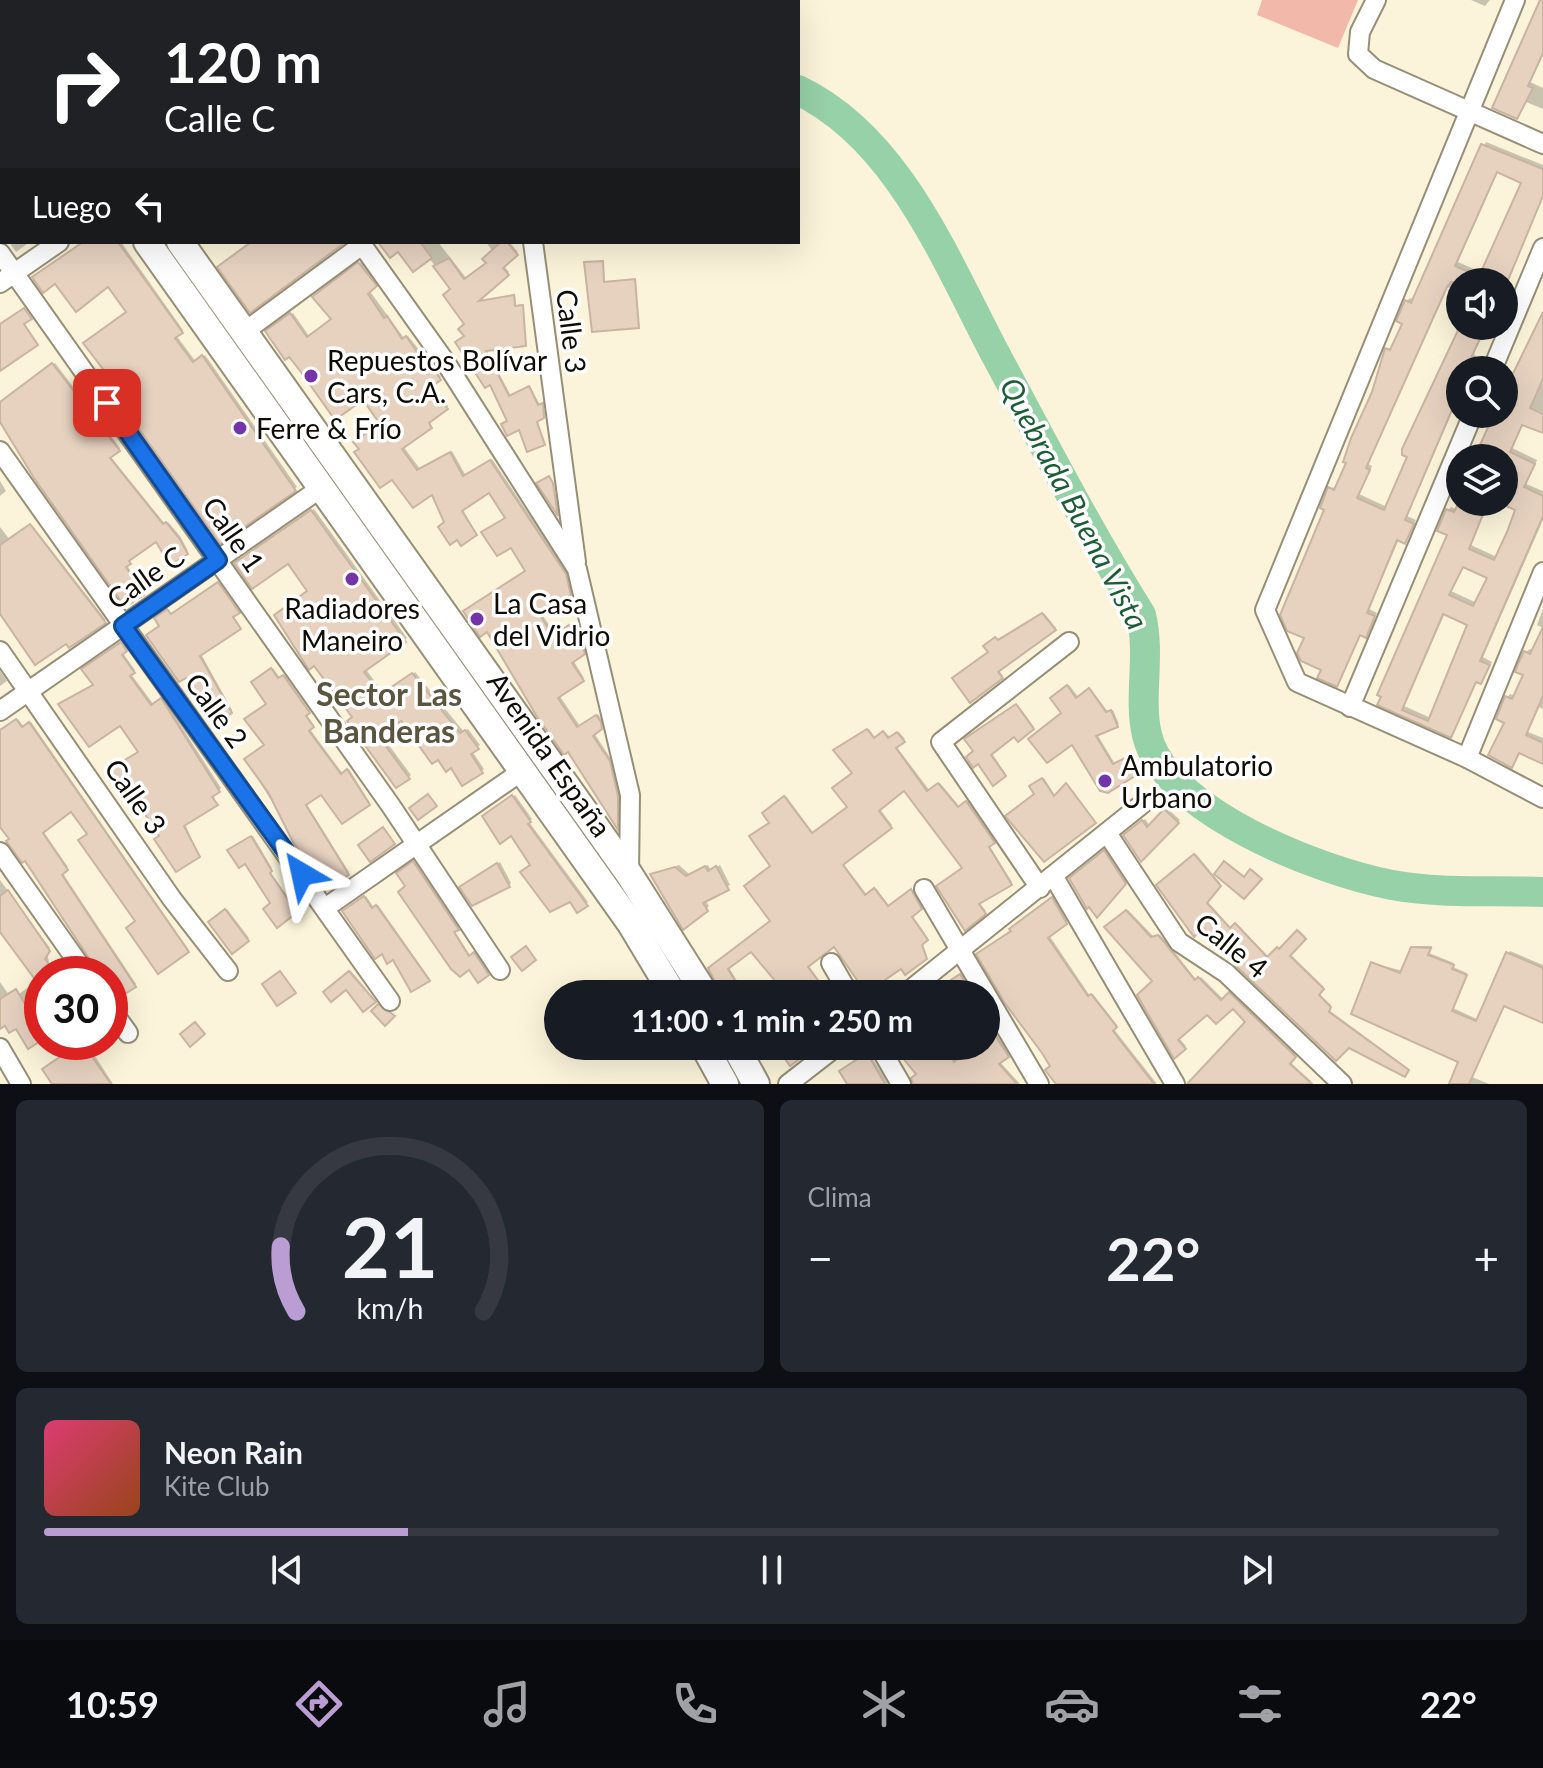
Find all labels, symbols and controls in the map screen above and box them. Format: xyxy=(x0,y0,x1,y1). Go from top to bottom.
text: 120 m xyxy=(164,28,322,95)
icon: right xyxy=(32,32,136,136)
text: Calle C xyxy=(164,96,275,140)
icon: left xyxy=(128,184,172,228)
text: Luego xyxy=(32,188,112,224)
map controls xyxy=(1446,268,1518,516)
button: sound xyxy=(1446,268,1518,340)
street label: Calle 3 xyxy=(550,287,594,375)
place label: Repuestos Bolívar Cars, C.A. xyxy=(327,343,547,409)
button: search xyxy=(1446,356,1518,428)
marker: Repuestos Bolívar Cars, C.A. xyxy=(302,367,320,385)
pin xyxy=(73,369,141,437)
water label: Quebrada Buena Vista xyxy=(993,371,1157,635)
icon: arrive xyxy=(85,381,129,425)
place label: Ferre & Frío xyxy=(256,411,402,445)
marker: Ferre & Frío xyxy=(231,419,249,437)
button: layers xyxy=(1446,444,1518,516)
street label: Calle 1 xyxy=(196,490,272,578)
street label: Calle C xyxy=(100,538,190,616)
marker: Radiadores Maneiro xyxy=(343,570,361,588)
place label: La Casa del Vidrio xyxy=(493,586,610,652)
place label: Radiadores Maneiro xyxy=(284,591,420,657)
marker: La Casa del Vidrio xyxy=(468,610,486,628)
street label: Avenida España xyxy=(481,665,619,843)
street label: Calle 2 xyxy=(179,666,255,754)
district label: Sector Las Banderas xyxy=(316,674,462,750)
place label: Ambulatorio Urbano xyxy=(1121,748,1273,814)
street label: Calle 3 xyxy=(98,752,174,840)
marker: Ambulatorio Urbano xyxy=(1096,772,1114,790)
position arrow xyxy=(260,832,344,916)
street label: Calle 4 xyxy=(1189,905,1275,985)
speed limit sign: 30 xyxy=(24,956,128,1060)
text: 11:00 · 1 min · 250 m xyxy=(631,1002,913,1038)
text: Clima xyxy=(808,1181,872,1213)
text: 21 xyxy=(342,1196,438,1296)
text: 22° xyxy=(1106,1222,1201,1294)
text: − xyxy=(808,1232,833,1284)
text: + xyxy=(1473,1232,1499,1284)
text: km/h xyxy=(356,1291,423,1325)
text: Neon Rain xyxy=(164,1434,303,1470)
text: Kite Club xyxy=(164,1470,270,1502)
icon: previous xyxy=(265,1548,309,1592)
icon: pause xyxy=(750,1548,794,1592)
icon: next xyxy=(1235,1548,1279,1592)
icon: directions xyxy=(291,1676,347,1732)
icon: music xyxy=(479,1676,535,1732)
icon: phone xyxy=(667,1676,723,1732)
icon: climate xyxy=(856,1676,912,1732)
icon: car xyxy=(1044,1676,1100,1732)
icon: filters xyxy=(1232,1676,1288,1732)
text: 10:59 xyxy=(66,1682,159,1726)
text: 22° xyxy=(1420,1682,1477,1726)

